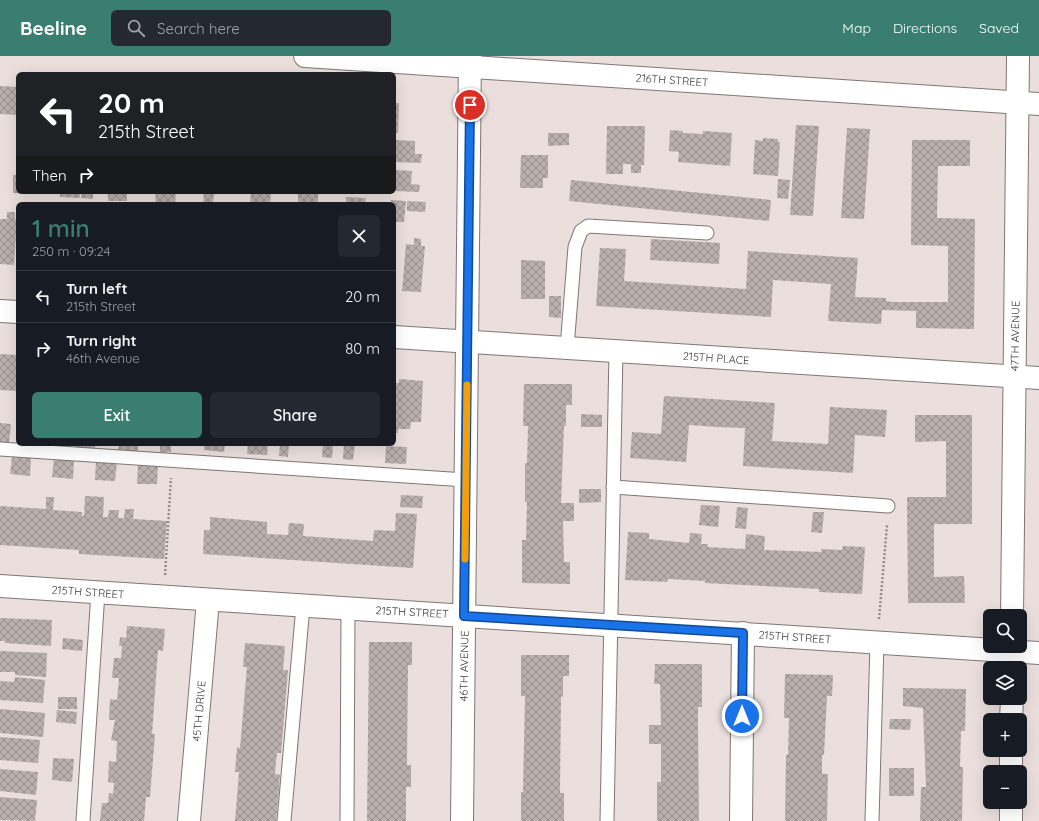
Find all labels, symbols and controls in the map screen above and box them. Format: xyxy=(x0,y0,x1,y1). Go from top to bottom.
search box xyxy=(111,10,391,46)
text: Beeline xyxy=(20,16,87,40)
icon: search xyxy=(125,17,147,39)
text: Search here xyxy=(157,19,240,38)
text: Map xyxy=(842,19,871,37)
text: Directions xyxy=(893,19,957,37)
text: Saved xyxy=(979,19,1019,37)
street label: 216TH STREET xyxy=(635,70,709,90)
text: 20 m xyxy=(98,85,165,120)
icon: left xyxy=(32,88,84,140)
pin xyxy=(453,88,487,122)
icon: arrive xyxy=(459,94,481,116)
text: 215th Street xyxy=(98,120,195,143)
icon: right xyxy=(75,164,97,186)
text: Then xyxy=(32,166,67,185)
text: 1 min xyxy=(32,213,90,243)
button: close xyxy=(338,215,380,257)
text: 250 m · 09:24 xyxy=(32,243,110,259)
text: Turn left xyxy=(66,279,128,298)
icon: left xyxy=(32,286,54,308)
text: 20 m xyxy=(345,287,380,306)
text: 215th Street xyxy=(66,298,136,314)
street label: 47TH AVENUE xyxy=(1007,301,1023,371)
text: Turn right xyxy=(66,331,137,350)
icon: right xyxy=(32,338,54,360)
text: 80 m xyxy=(345,339,380,358)
street label: 215TH PLACE xyxy=(682,349,750,367)
text: 46th Avenue xyxy=(66,350,140,366)
button: Exit xyxy=(32,392,202,438)
button: Share xyxy=(210,392,380,438)
street label: 215TH STREET xyxy=(51,582,125,602)
street label: 215TH STREET xyxy=(375,603,449,621)
map controls xyxy=(983,609,1027,809)
button: search xyxy=(983,609,1027,653)
street label: 215TH STREET xyxy=(758,627,832,647)
street label: 46TH AVENUE xyxy=(456,630,472,702)
button: layers xyxy=(983,661,1027,705)
street label: 45TH DRIVE xyxy=(189,680,209,742)
position arrow xyxy=(721,695,763,737)
button: + xyxy=(983,713,1027,757)
button: − xyxy=(983,765,1027,809)

